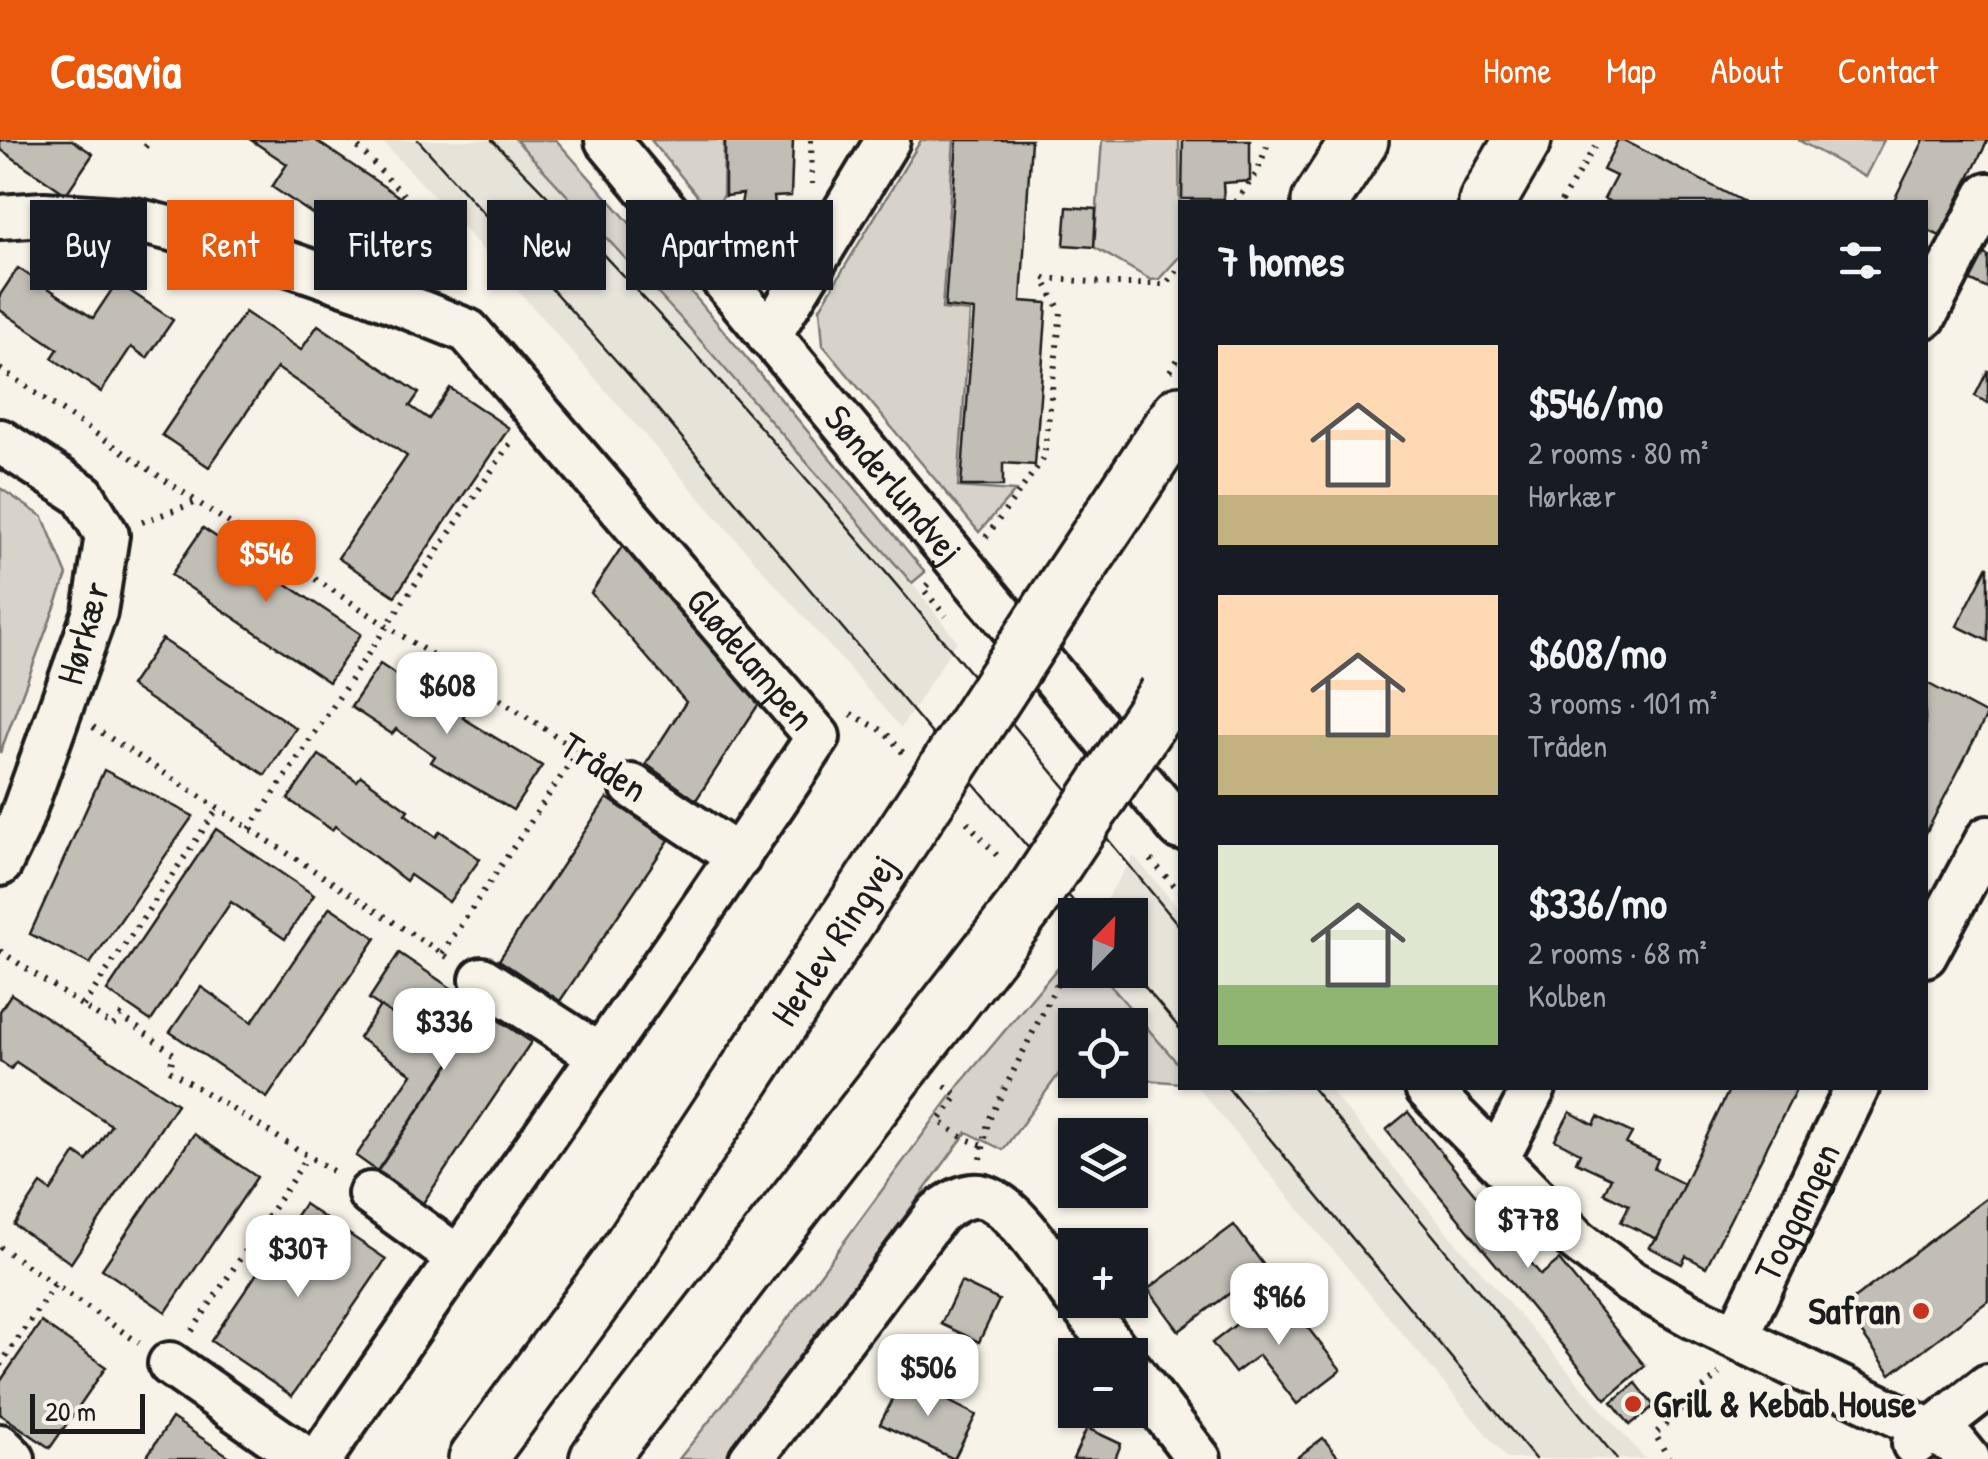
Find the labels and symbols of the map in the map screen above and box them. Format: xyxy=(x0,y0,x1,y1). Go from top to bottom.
street label: Sønderlundvej xyxy=(813,393,976,574)
pin: $546 xyxy=(207,520,325,605)
street label: Hørkær xyxy=(43,575,122,690)
street label: Glødelampen xyxy=(675,576,828,741)
pin: $608 xyxy=(388,652,506,737)
street label: Tråden xyxy=(551,719,658,814)
street label: Herlev Ringvej xyxy=(758,843,909,1036)
north arrow xyxy=(1058,898,1148,988)
pin: $336 xyxy=(385,988,503,1073)
street label: Toggangen xyxy=(1741,1133,1852,1289)
pin: $778 xyxy=(1469,1186,1587,1271)
pin: $307 xyxy=(239,1215,357,1300)
pin: $966 xyxy=(1220,1263,1338,1348)
place label: Safran xyxy=(1808,1284,1901,1336)
marker: Safran xyxy=(1910,1300,1932,1322)
pin: $506 xyxy=(869,1334,987,1419)
place label: Grill & Kebab House xyxy=(1653,1377,1916,1429)
scale bar xyxy=(30,1389,145,1434)
marker: Grill & Kebab House xyxy=(1622,1393,1644,1415)

